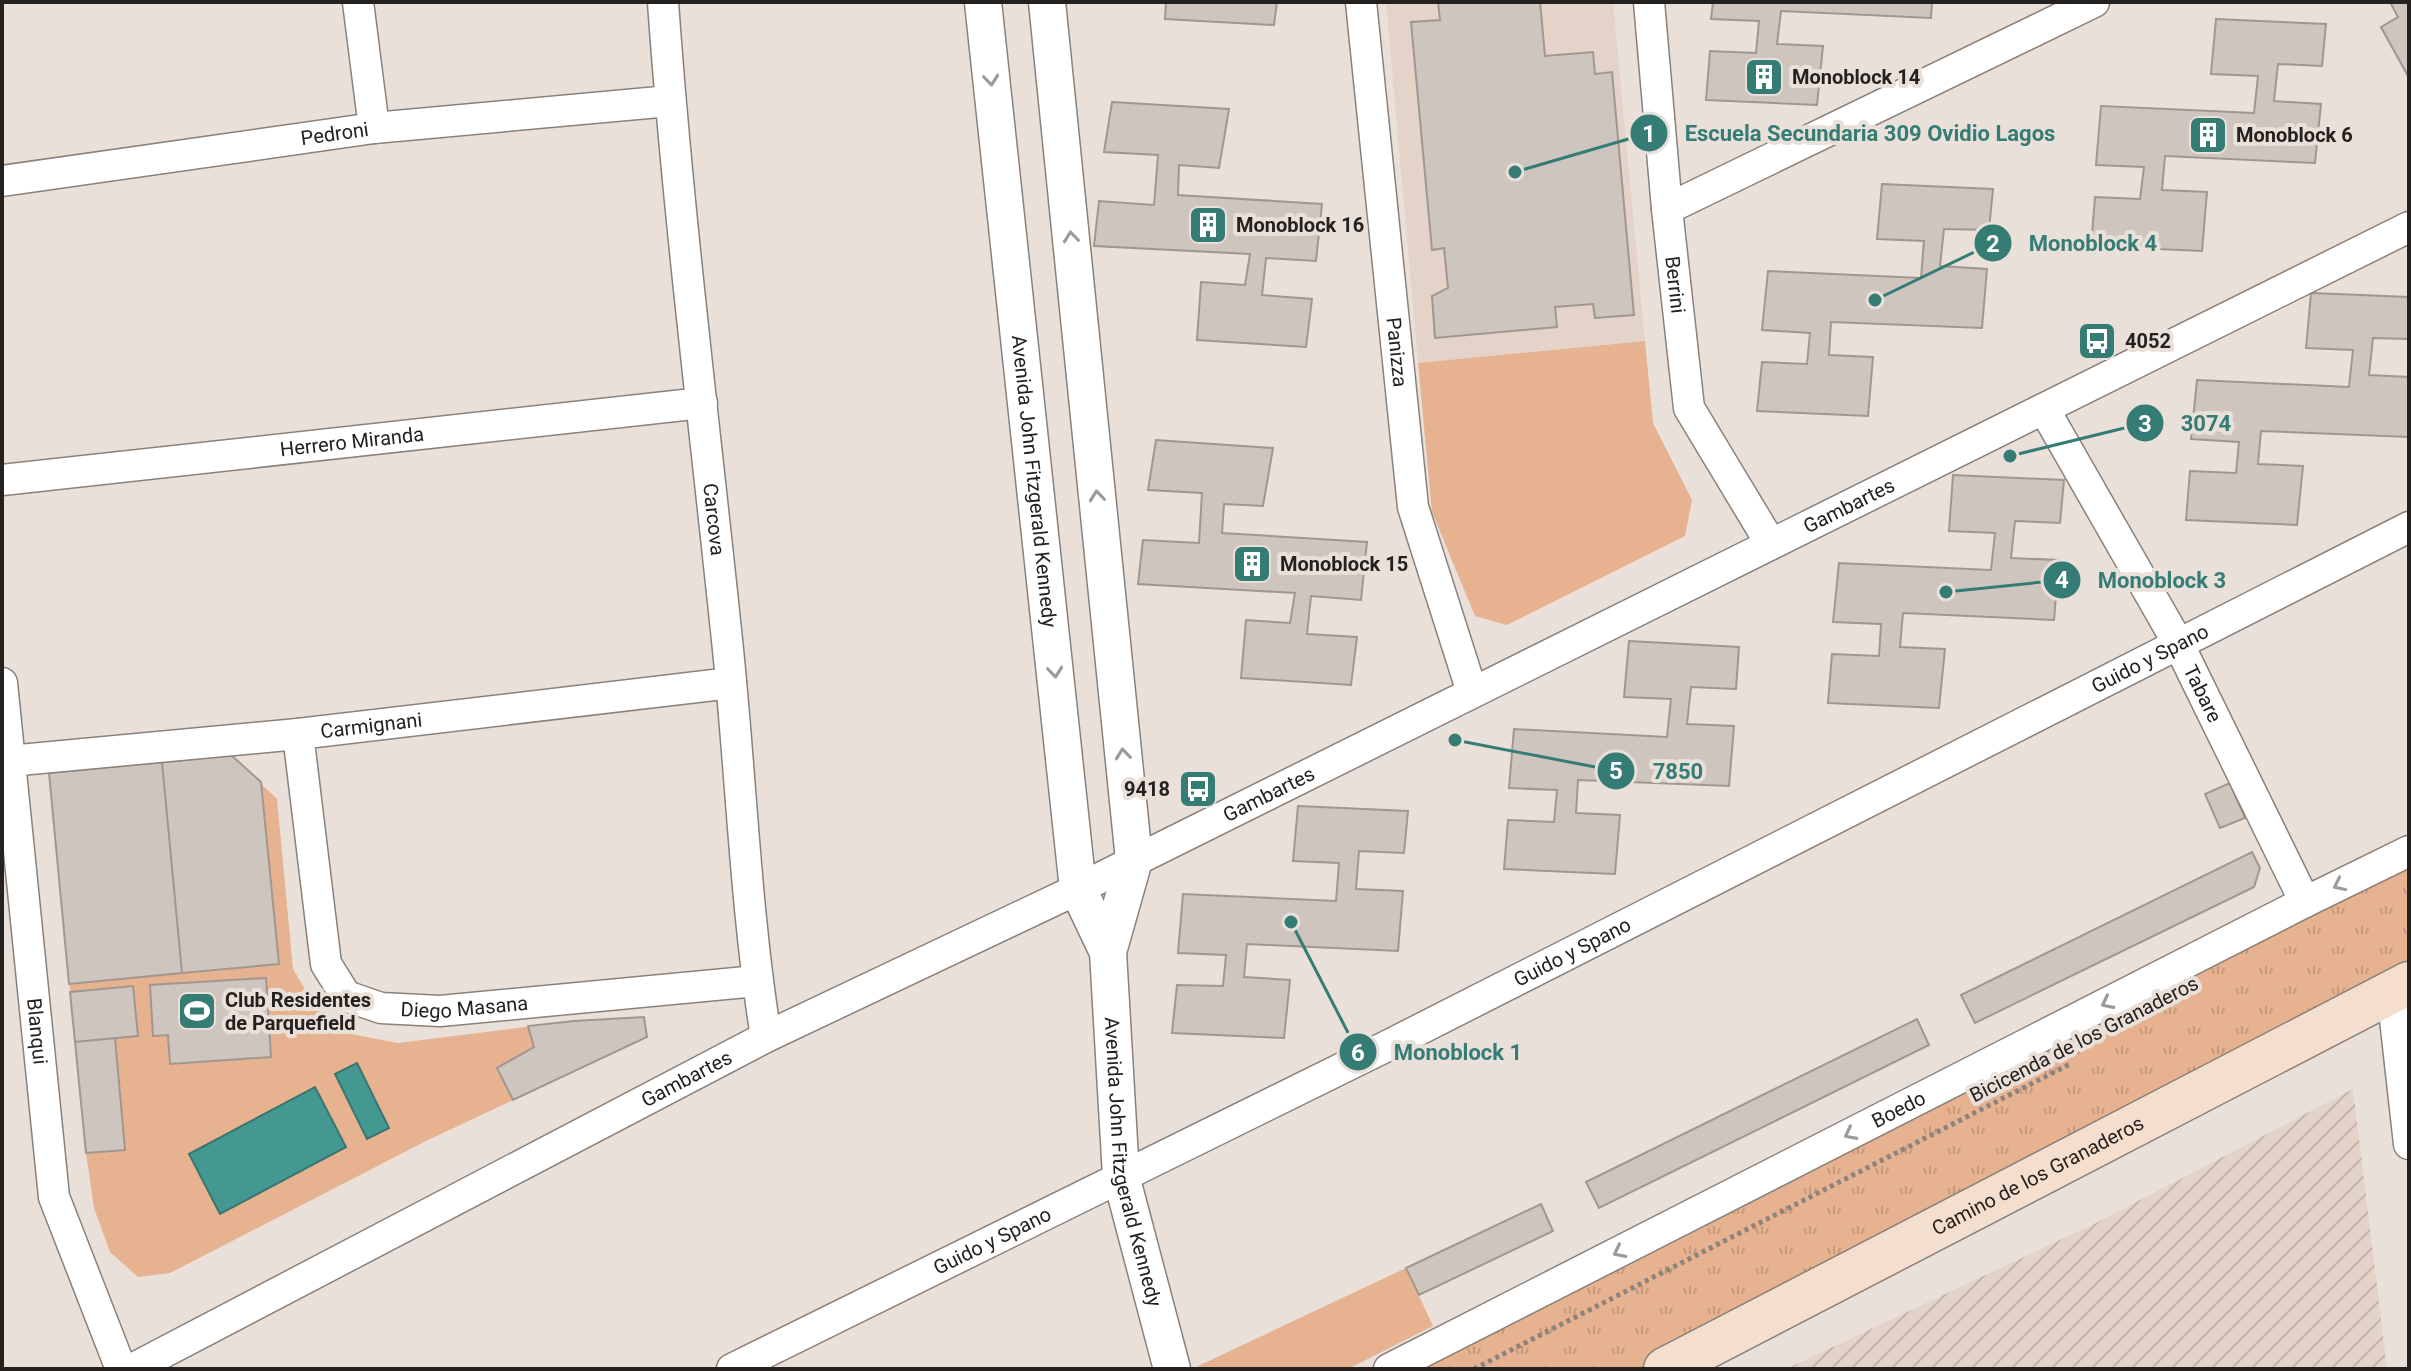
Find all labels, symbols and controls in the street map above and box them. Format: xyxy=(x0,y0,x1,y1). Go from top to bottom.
building icon: Monoblock 14 xyxy=(1743,56,1785,98)
place label: Monoblock 14 xyxy=(1792,65,1920,89)
one-way arrow xyxy=(983,73,1000,86)
callout: Escuela Secundaria 309 Ovidio Lagos xyxy=(1629,110,2072,156)
building icon: Monoblock 6 xyxy=(2187,114,2229,156)
street label: Pedroni xyxy=(299,117,370,150)
text: 1 xyxy=(1642,120,1656,148)
text: Escuela Secundaria 309 Ovidio Lagos xyxy=(1685,121,2055,146)
place label: Monoblock 6 xyxy=(2236,123,2353,147)
building icon: Monoblock 16 xyxy=(1187,204,1229,246)
place label: Monoblock 16 xyxy=(1236,213,1364,237)
callout: Monoblock 4 xyxy=(1973,220,2173,266)
one-way arrow xyxy=(1062,230,1079,243)
text: 2 xyxy=(1986,230,2000,258)
text: Monoblock 4 xyxy=(2029,231,2158,256)
street label: Berrini xyxy=(1660,255,1690,315)
street label: Panizza xyxy=(1382,316,1413,388)
bus stop icon: 4052 xyxy=(2076,320,2118,362)
place label: 4052 xyxy=(2125,329,2171,353)
street label: Avenida John Fitzgerald Kennedy xyxy=(1007,334,1062,629)
callout: 3074 xyxy=(2125,400,2247,446)
text: 3 xyxy=(2138,410,2152,438)
text: 3074 xyxy=(2181,411,2232,436)
street label: Herrero Miranda xyxy=(279,422,425,461)
street label: Gambartes xyxy=(1799,473,1899,538)
street label: Carcova xyxy=(698,482,730,557)
one-way arrow xyxy=(1089,489,1106,502)
building icon: Monoblock 15 xyxy=(1231,543,1273,585)
place label: Monoblock 15 xyxy=(1280,552,1408,576)
callout: Monoblock 3 xyxy=(2042,557,2242,603)
text: 4 xyxy=(2055,566,2069,594)
text: Monoblock 3 xyxy=(2098,568,2226,593)
street label: Guido y Spano xyxy=(2087,619,2212,698)
street label: Tabare xyxy=(2179,661,2227,726)
one-way arrow xyxy=(1046,666,1063,679)
street label: Carmignani xyxy=(319,707,423,743)
one-way arrow xyxy=(1115,747,1132,760)
callout: 7850 xyxy=(1596,748,1719,794)
text: 5 xyxy=(1609,757,1623,785)
text: 7850 xyxy=(1653,759,1703,784)
street label: Gambartes xyxy=(1219,761,1318,827)
bus stop icon: 9418 xyxy=(1177,768,1219,810)
place label: 9418 xyxy=(1124,777,1170,801)
one-way arrow xyxy=(2333,875,2347,891)
street label: Guido y Spano xyxy=(1510,912,1635,992)
street label: Bicicenda de los Granaderos xyxy=(1966,971,2202,1107)
place label: Club Residentes de Parquefield xyxy=(225,988,371,1035)
sports icon: Club Residentes de Parquefield xyxy=(176,990,218,1032)
street label: Diego Masana xyxy=(400,991,529,1023)
one-way arrow xyxy=(2101,993,2115,1008)
street label: Blanqui xyxy=(22,997,53,1066)
street label: Avenida John Fitzgerald Kennedy xyxy=(1100,1016,1167,1310)
callout: Monoblock 1 xyxy=(1338,1029,1538,1075)
text: 6 xyxy=(1351,1039,1365,1067)
text: Monoblock 1 xyxy=(1394,1040,1522,1065)
street label: Gambartes xyxy=(637,1045,736,1112)
street label: Boedo xyxy=(1868,1086,1930,1133)
street label: Camino de los Granaderos xyxy=(1928,1111,2148,1240)
one-way arrow xyxy=(1844,1124,1859,1139)
street label: Guido y Spano xyxy=(929,1202,1055,1280)
one-way arrow xyxy=(1612,1242,1627,1257)

